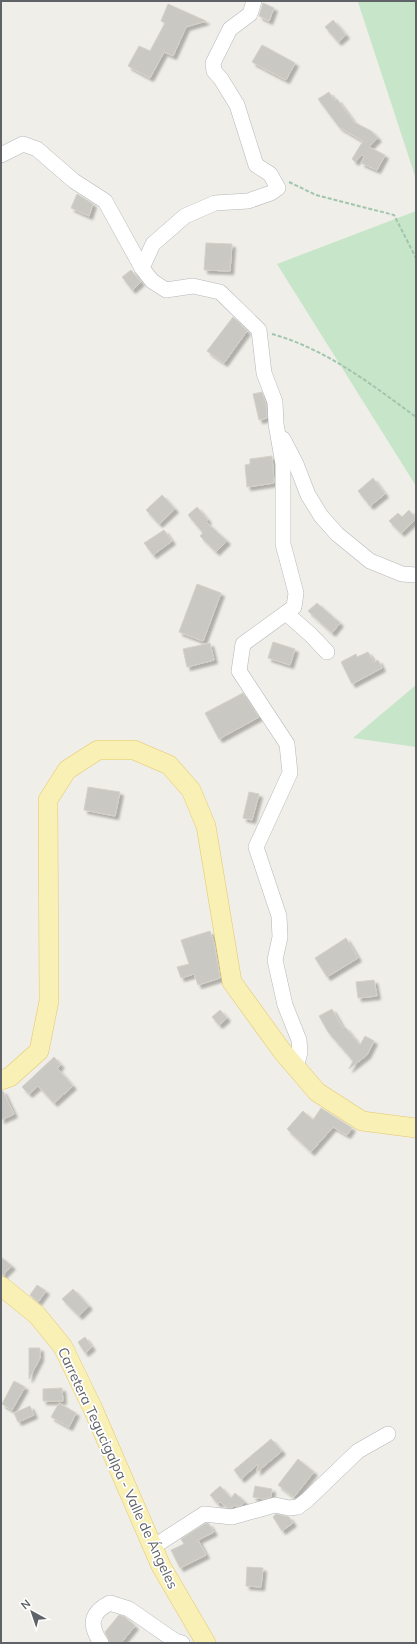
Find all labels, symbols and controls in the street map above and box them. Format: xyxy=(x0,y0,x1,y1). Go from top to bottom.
street label: Carretera Tegucigalpa - Valle de Ángeles xyxy=(54,1344,182,1592)
north arrow xyxy=(12,1592,52,1632)
text: N xyxy=(18,1596,33,1612)

